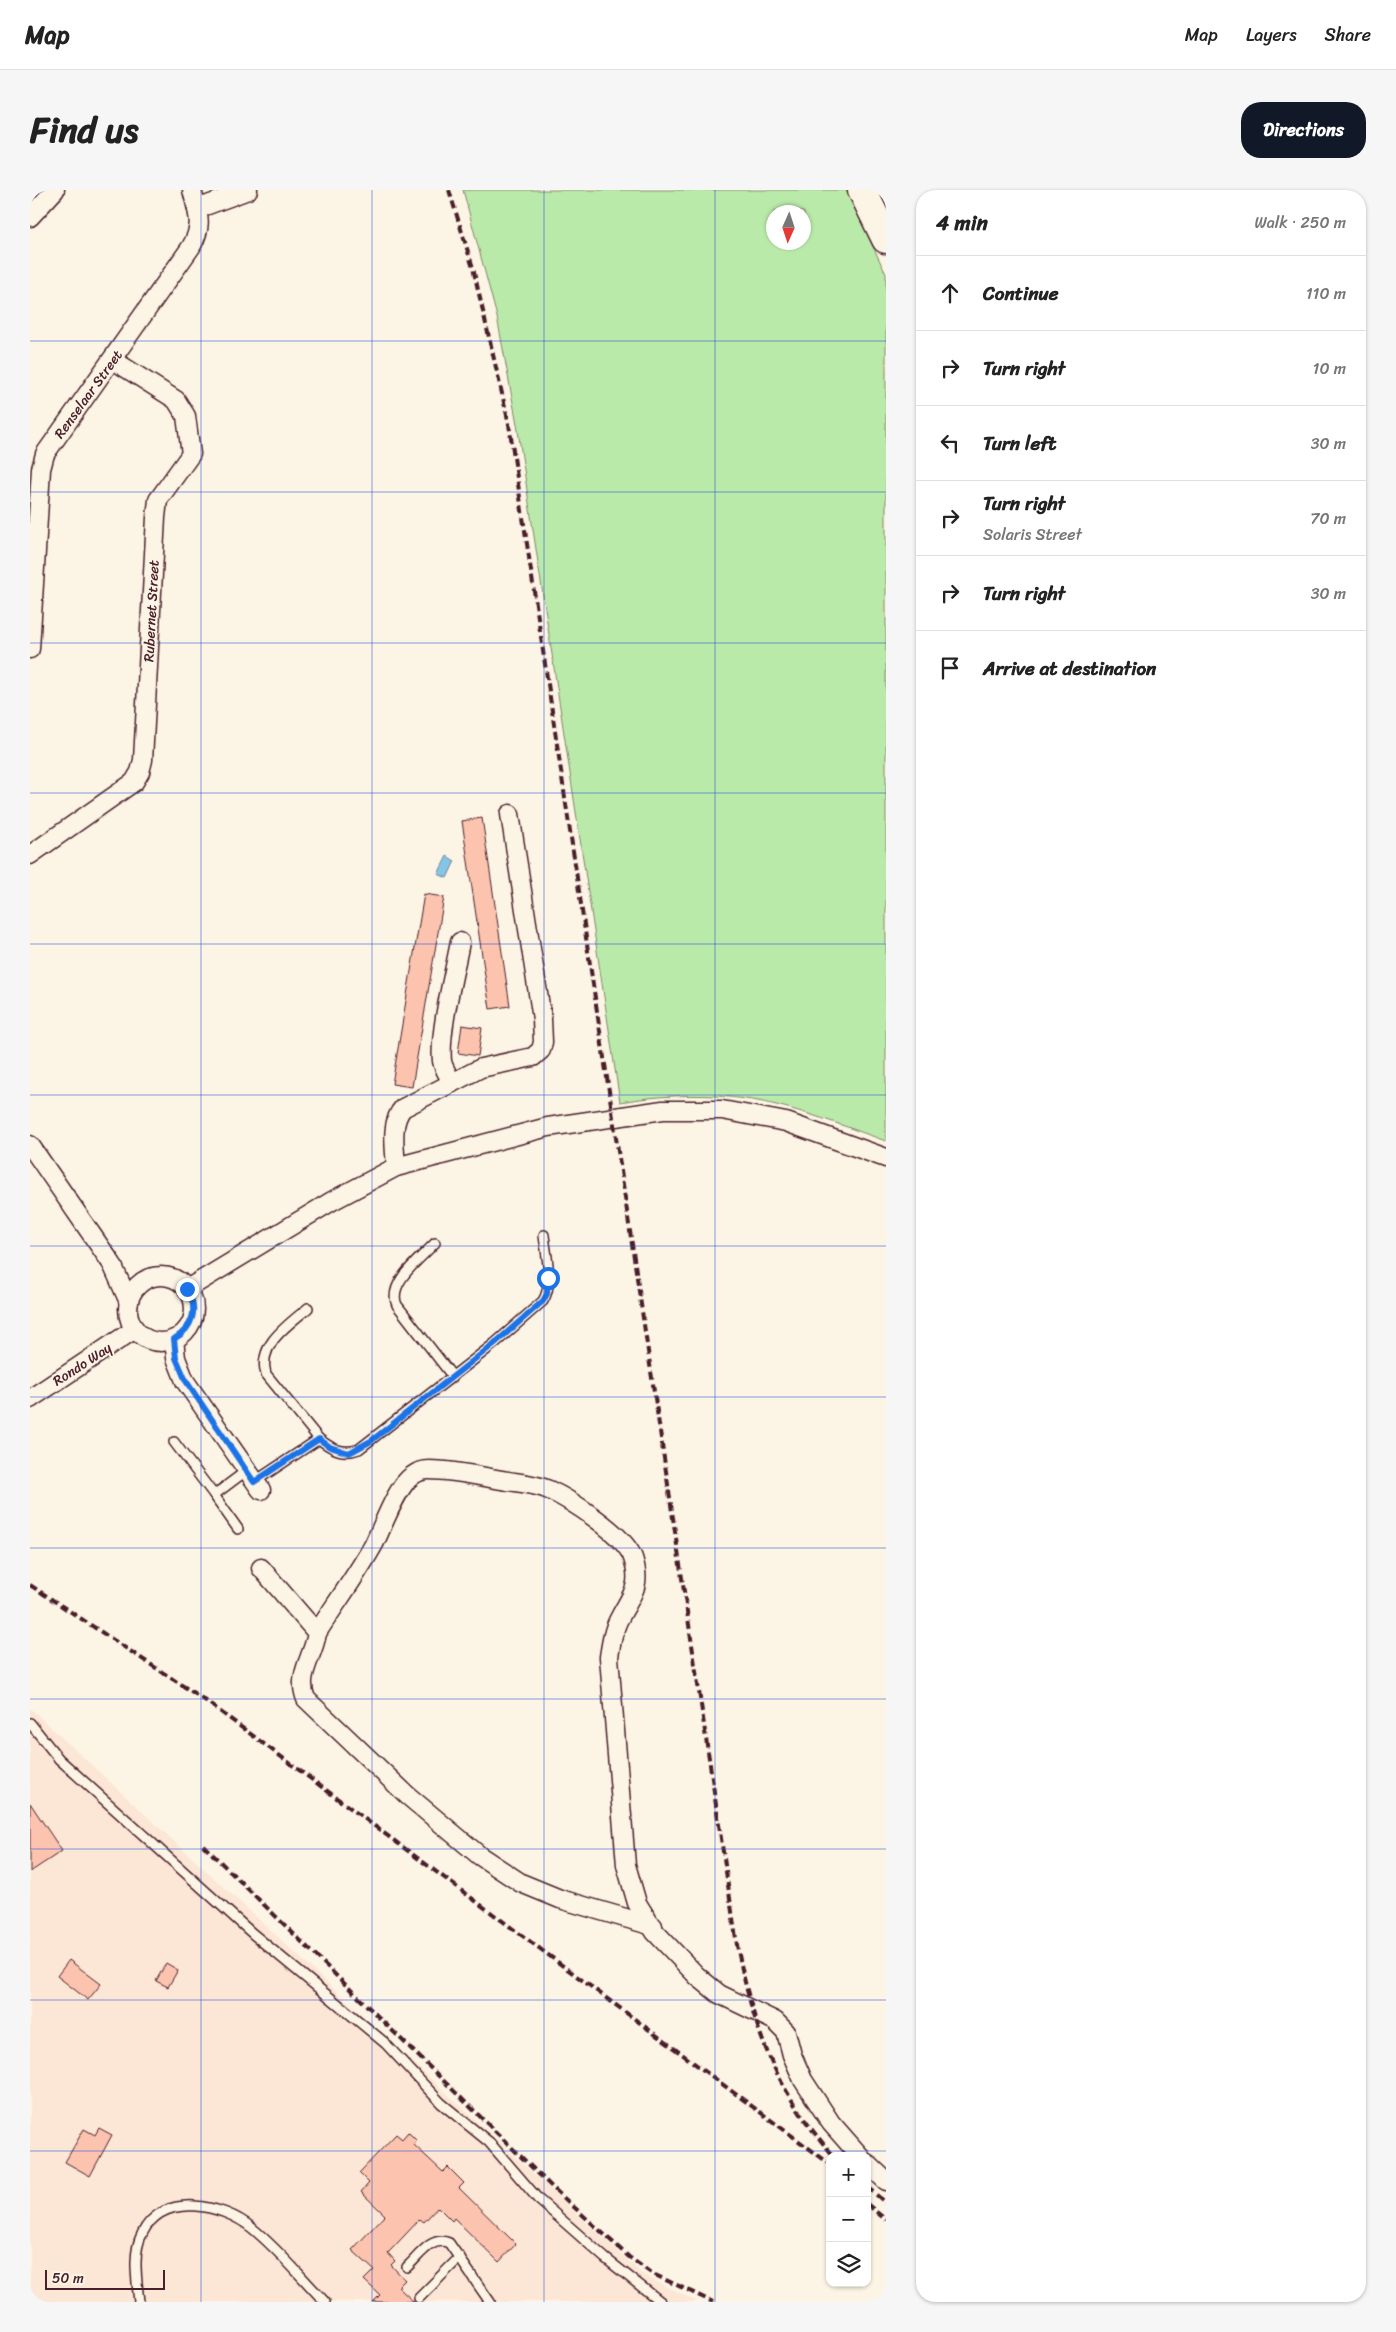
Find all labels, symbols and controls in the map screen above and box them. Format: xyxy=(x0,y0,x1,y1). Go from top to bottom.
text: Map xyxy=(25,14,69,56)
text: Map xyxy=(1185,19,1218,51)
text: Layers xyxy=(1246,19,1297,51)
text: Share xyxy=(1325,19,1371,51)
text: Find us xyxy=(30,99,138,161)
button: Directions xyxy=(1241,102,1366,158)
text: 4 min xyxy=(936,204,988,242)
north arrow xyxy=(766,205,811,250)
text: Walk · 250 m xyxy=(1254,208,1346,237)
text: Continue xyxy=(983,277,1059,310)
icon: ahead xyxy=(936,279,964,307)
text: 110 m xyxy=(1306,279,1346,308)
street label: Renselaar Street xyxy=(47,344,129,444)
text: Turn right xyxy=(983,352,1065,385)
icon: right xyxy=(936,354,964,382)
text: 10 m xyxy=(1313,354,1346,383)
text: Turn left xyxy=(983,427,1056,460)
icon: left xyxy=(936,429,964,457)
text: 30 m xyxy=(1311,429,1346,458)
text: Turn right xyxy=(983,487,1065,520)
icon: right xyxy=(936,504,964,532)
text: 70 m xyxy=(1310,504,1346,533)
text: Solaris Street xyxy=(983,520,1082,549)
street label: Rubernet Street xyxy=(136,559,167,663)
text: Turn right xyxy=(983,577,1065,610)
icon: right xyxy=(936,579,964,607)
text: 30 m xyxy=(1311,579,1346,608)
text: Arrive at destination xyxy=(983,652,1156,685)
icon: arrive xyxy=(936,654,964,682)
route start xyxy=(537,1267,560,1290)
route end xyxy=(176,1278,199,1301)
street label: Rondo Way xyxy=(48,1335,118,1393)
map controls xyxy=(826,2152,871,2287)
button: + xyxy=(826,2152,871,2197)
button: − xyxy=(826,2197,871,2242)
button: layers xyxy=(826,2242,871,2287)
text: 50 m xyxy=(52,2266,84,2291)
scale bar xyxy=(45,2267,165,2290)

